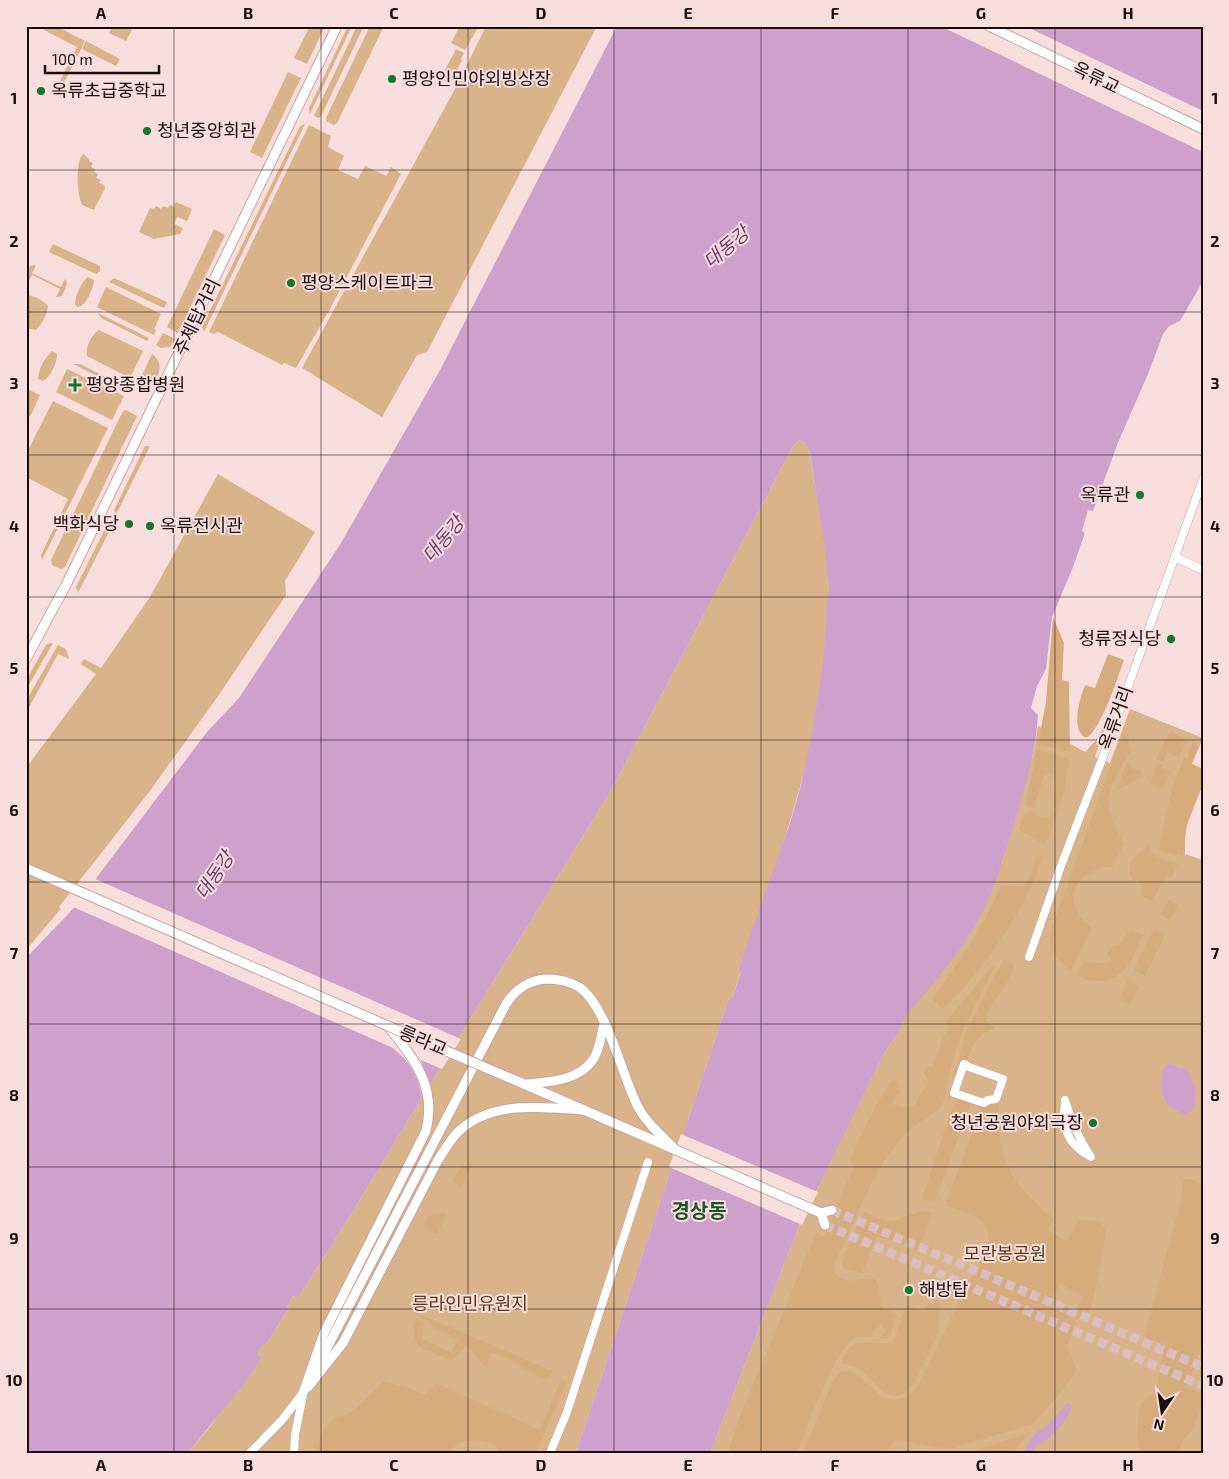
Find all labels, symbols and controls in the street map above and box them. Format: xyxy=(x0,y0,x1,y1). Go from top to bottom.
text: A xyxy=(96,3,107,22)
text: B xyxy=(243,3,253,22)
text: C xyxy=(389,3,399,22)
text: D xyxy=(536,3,547,22)
text: E xyxy=(683,3,693,22)
text: F xyxy=(831,3,840,22)
text: G xyxy=(976,3,986,22)
text: H xyxy=(1122,3,1134,22)
scale bar xyxy=(45,42,159,74)
text: 100 m xyxy=(52,50,93,68)
street label: 옥류교 xyxy=(1069,56,1124,98)
place label: 평양인민야외빙상장 xyxy=(402,67,551,89)
marker: 평양인민야외빙상장 xyxy=(386,73,398,85)
place label: 옥류초급중학교 xyxy=(51,79,167,101)
marker: 옥류초급중학교 xyxy=(35,85,47,97)
text: 1 xyxy=(11,88,17,107)
text: 1 xyxy=(1212,88,1218,107)
place label: 청년중앙회관 xyxy=(157,119,257,141)
marker: 청년중앙회관 xyxy=(141,125,153,137)
water label: 대동강 xyxy=(698,219,755,272)
text: 2 xyxy=(9,231,19,250)
text: 2 xyxy=(1210,231,1220,250)
place label: 평양스케이트파크 xyxy=(301,271,433,293)
street label: 주체탑거리 xyxy=(168,275,224,359)
marker: 평양스케이트파크 xyxy=(285,277,297,289)
text: 3 xyxy=(9,373,19,392)
place label: 평양종합병원 xyxy=(86,373,185,395)
text: 3 xyxy=(1210,373,1220,392)
marker: 평양종합병원 xyxy=(68,378,82,392)
place label: 옥류관 xyxy=(1080,483,1130,505)
marker: 옥류관 xyxy=(1134,489,1146,501)
water label: 대동강 xyxy=(417,509,470,566)
place label: 백화식당 xyxy=(53,512,119,534)
place label: 옥류전시관 xyxy=(160,514,243,536)
text: 4 xyxy=(9,516,19,535)
text: 4 xyxy=(1210,516,1220,535)
marker: 백화식당 xyxy=(123,518,135,530)
marker: 옥류전시관 xyxy=(144,520,156,532)
place label: 청류정식당 xyxy=(1078,627,1161,649)
marker: 청류정식당 xyxy=(1165,633,1177,645)
text: 5 xyxy=(10,658,19,677)
text: 5 xyxy=(1211,658,1220,677)
street label: 옥류거리 xyxy=(1093,683,1137,753)
text: 6 xyxy=(9,800,19,819)
text: 6 xyxy=(1210,800,1220,819)
water label: 대동강 xyxy=(189,844,239,903)
text: 7 xyxy=(10,943,19,962)
text: 7 xyxy=(1211,943,1220,962)
street label: 릉라교 xyxy=(396,1020,451,1060)
text: 8 xyxy=(9,1085,19,1104)
text: 8 xyxy=(1210,1085,1220,1104)
place label: 청년공원야외극장 xyxy=(951,1111,1083,1133)
marker: 청년공원야외극장 xyxy=(1087,1117,1099,1129)
district label: 경상동 xyxy=(671,1198,727,1222)
text: 9 xyxy=(9,1228,19,1247)
text: 9 xyxy=(1210,1228,1220,1247)
park label: 모란봉공원 xyxy=(964,1242,1046,1264)
place label: 해방탑 xyxy=(919,1278,969,1300)
marker: 해방탑 xyxy=(903,1284,915,1296)
park label: 릉라인민유원지 xyxy=(412,1292,528,1314)
text: 10 xyxy=(5,1370,23,1389)
text: 10 xyxy=(1206,1370,1224,1389)
north arrow xyxy=(1136,1386,1186,1436)
text: N xyxy=(1152,1416,1166,1435)
text: A xyxy=(96,1455,107,1474)
text: B xyxy=(243,1455,253,1474)
text: C xyxy=(389,1455,399,1474)
text: D xyxy=(536,1455,547,1474)
text: E xyxy=(683,1455,693,1474)
text: F xyxy=(831,1455,840,1474)
text: G xyxy=(976,1455,986,1474)
text: H xyxy=(1122,1455,1134,1474)

